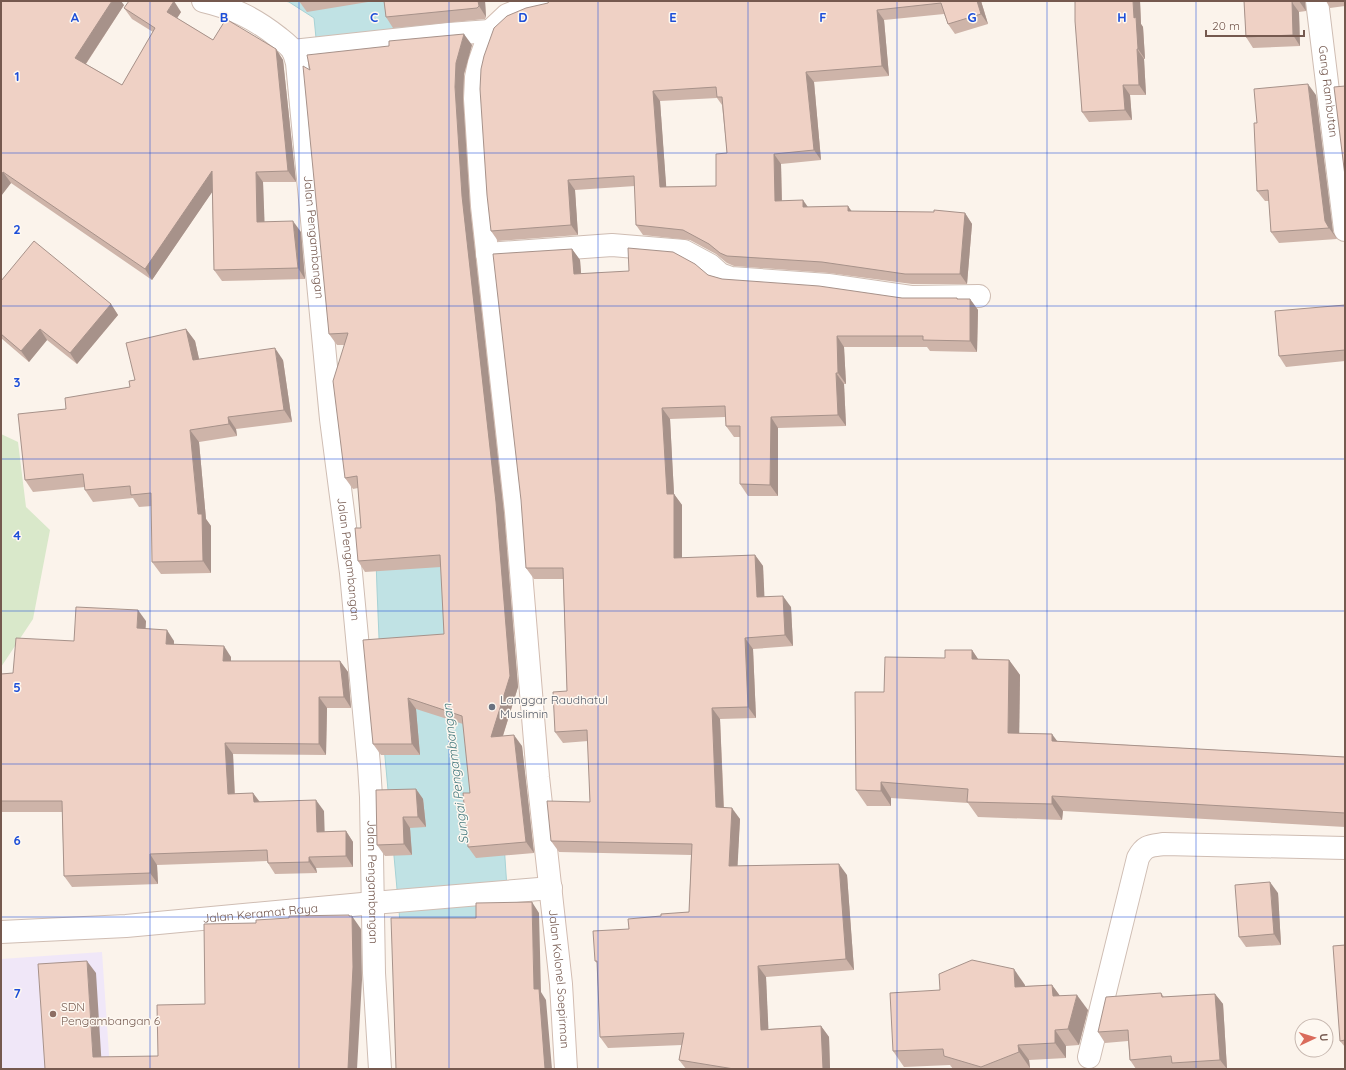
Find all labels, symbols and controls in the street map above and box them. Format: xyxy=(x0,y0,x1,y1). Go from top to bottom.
text: A xyxy=(71,9,80,25)
text: B xyxy=(220,9,228,25)
text: C xyxy=(370,9,378,25)
text: D xyxy=(518,9,528,25)
text: E xyxy=(669,9,677,25)
text: F xyxy=(819,9,827,25)
text: G xyxy=(967,9,977,25)
text: H xyxy=(1117,9,1127,25)
scale bar xyxy=(1206,12,1304,38)
text: 20 m xyxy=(1212,18,1240,33)
street label: Gang Rambutan xyxy=(1315,45,1342,138)
text: 1 xyxy=(14,68,20,84)
street label: Jalan Pengambangan xyxy=(301,175,327,299)
text: 2 xyxy=(13,221,21,237)
text: 3 xyxy=(14,374,21,390)
street label: Jalan Pengambangan xyxy=(334,496,363,621)
text: 4 xyxy=(13,527,21,543)
text: 5 xyxy=(13,679,21,695)
place label: Langgar Raudhatul Muslimin xyxy=(500,692,608,721)
water label: Sungai Pengambangan xyxy=(438,702,472,845)
marker: Langgar Raudhatul Muslimin xyxy=(487,702,497,712)
street label: Jalan Pengambangan xyxy=(364,820,382,944)
text: 6 xyxy=(13,832,21,848)
street label: Jalan Keramat Raya xyxy=(202,900,319,926)
street label: Jalan Kolonel Soepirman xyxy=(546,909,573,1049)
text: 7 xyxy=(13,985,21,1001)
place label: SDN Pengambangan 6 xyxy=(61,999,161,1028)
marker: SDN Pengambangan 6 xyxy=(48,1009,58,1019)
north arrow xyxy=(1294,1018,1334,1058)
text: U xyxy=(1317,1033,1331,1042)

